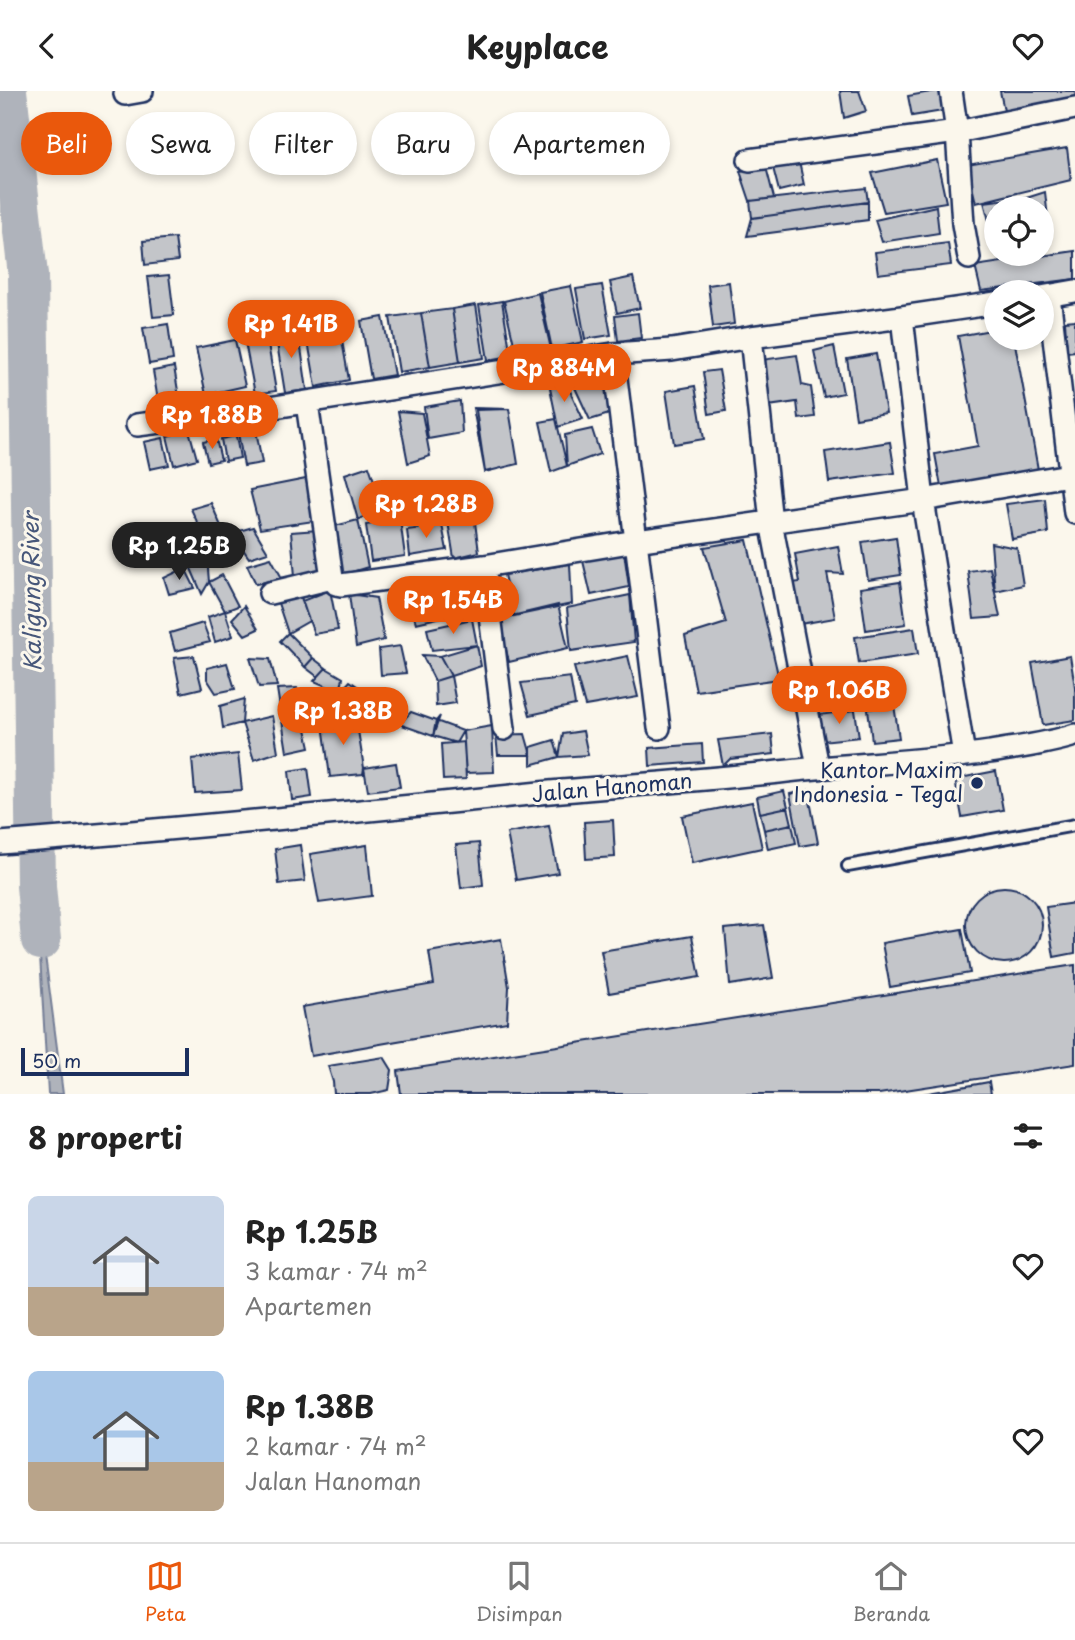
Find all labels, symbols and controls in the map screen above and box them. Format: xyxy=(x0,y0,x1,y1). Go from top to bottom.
text: Keyplace xyxy=(466,22,609,70)
icon: back xyxy=(28,27,66,65)
icon: heart xyxy=(1009,27,1047,65)
chip: Beli xyxy=(21,112,112,175)
chip: Sewa xyxy=(126,112,235,175)
chip: Filter xyxy=(249,112,357,175)
chip: Baru xyxy=(371,112,475,175)
chip: Apartemen xyxy=(489,112,670,175)
map controls xyxy=(984,196,1054,350)
button: locate xyxy=(984,196,1054,266)
button: layers xyxy=(984,280,1054,350)
pin: Rp 1.41B xyxy=(219,301,363,360)
text: Rp 1.41B xyxy=(244,305,338,340)
pin: Rp 884M xyxy=(499,345,629,404)
text: Rp 884M xyxy=(512,349,616,384)
pin: Rp 1.88B xyxy=(140,391,284,451)
text: Rp 1.88B xyxy=(161,396,263,431)
pin: Rp 1.28B xyxy=(354,481,498,540)
text: Rp 1.28B xyxy=(375,485,477,520)
water label: Kaligung River xyxy=(12,509,49,672)
pin: Rp 1.25B xyxy=(107,523,251,582)
text: Rp 1.25B xyxy=(128,527,230,562)
pin: Rp 1.54B xyxy=(381,577,525,636)
text: Rp 1.54B xyxy=(403,581,503,616)
pin: Rp 1.06B xyxy=(767,667,911,726)
text: Rp 1.06B xyxy=(788,671,890,706)
pin: Rp 1.38B xyxy=(271,687,415,747)
text: Rp 1.38B xyxy=(293,692,393,727)
place label: Kantor Maxim Indonesia - Tegal xyxy=(793,753,963,809)
street label: Jalan Hanoman xyxy=(530,763,693,809)
marker: Kantor Maxim Indonesia - Tegal xyxy=(969,775,985,791)
scale bar xyxy=(21,1045,189,1077)
text: 50 m xyxy=(32,1046,81,1074)
text: 8 properti xyxy=(28,1114,183,1159)
icon: filters xyxy=(1009,1117,1047,1155)
text: Rp 1.25B xyxy=(245,1208,378,1253)
icon: home xyxy=(84,1224,168,1308)
icon: heart xyxy=(1009,1247,1047,1285)
text: 3 kamar · 74 m² xyxy=(245,1253,428,1288)
text: Apartemen xyxy=(245,1288,372,1323)
text: Rp 1.38B xyxy=(245,1383,374,1428)
icon: home xyxy=(84,1399,168,1483)
icon: heart xyxy=(1009,1422,1047,1460)
text: 2 kamar · 74 m² xyxy=(245,1428,427,1463)
text: Jalan Hanoman xyxy=(245,1463,421,1498)
tab: Peta xyxy=(145,1557,186,1627)
tab: Disimpan xyxy=(476,1557,563,1627)
tab: Beranda xyxy=(853,1557,930,1627)

